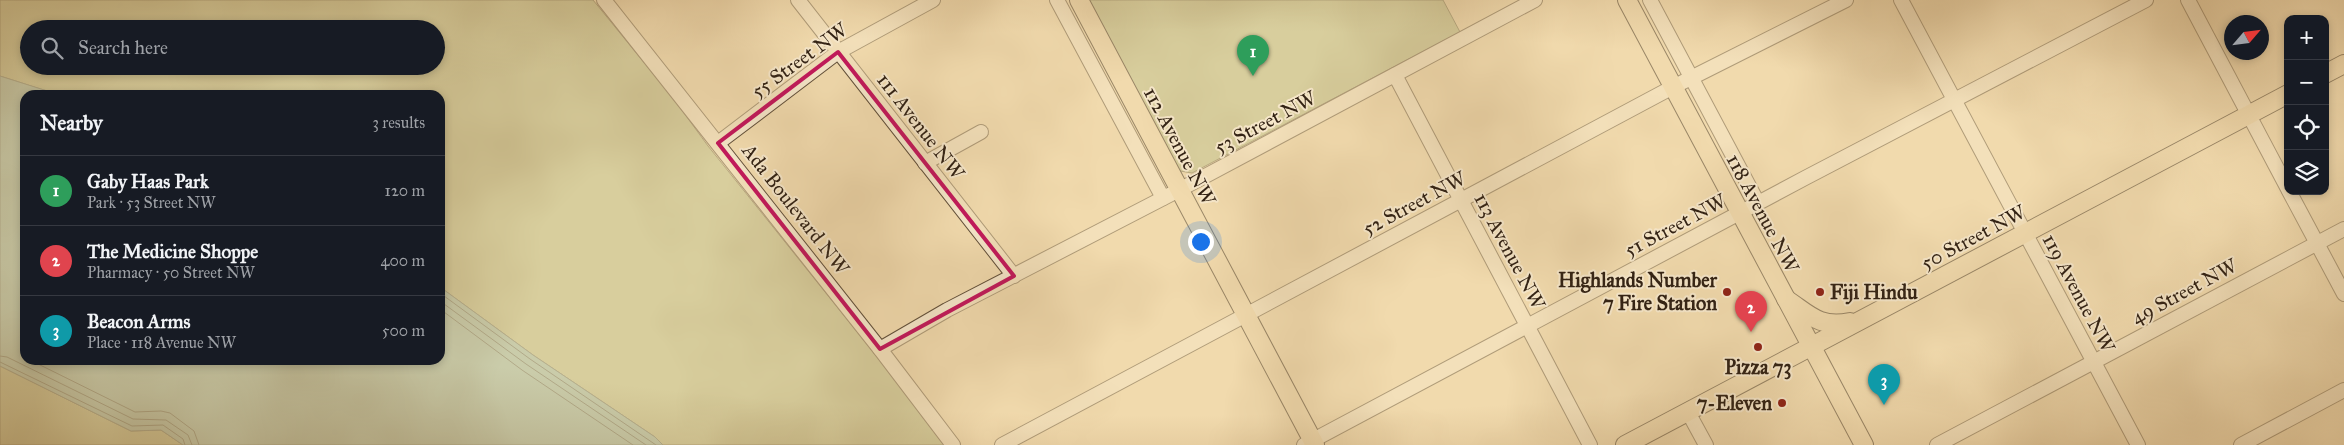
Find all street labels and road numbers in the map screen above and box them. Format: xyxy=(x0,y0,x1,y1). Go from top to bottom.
street label: 55 Street NW xyxy=(746,17,853,103)
street label: 111 Avenue NW xyxy=(872,68,971,185)
street label: 112 Avenue NW xyxy=(1139,83,1222,210)
street label: 53 Street NW xyxy=(1210,85,1321,159)
street label: Ada Boulevard NW xyxy=(737,138,855,280)
street label: 118 Avenue NW xyxy=(1722,150,1805,277)
street label: 52 Street NW xyxy=(1358,165,1471,240)
street label: 51 Street NW xyxy=(1620,188,1731,262)
street label: 113 Avenue NW xyxy=(1469,189,1551,314)
street label: 50 Street NW xyxy=(1917,199,2030,275)
street label: 119 Avenue NW xyxy=(2038,230,2121,357)
street label: 49 Street NW xyxy=(2127,253,2242,329)

